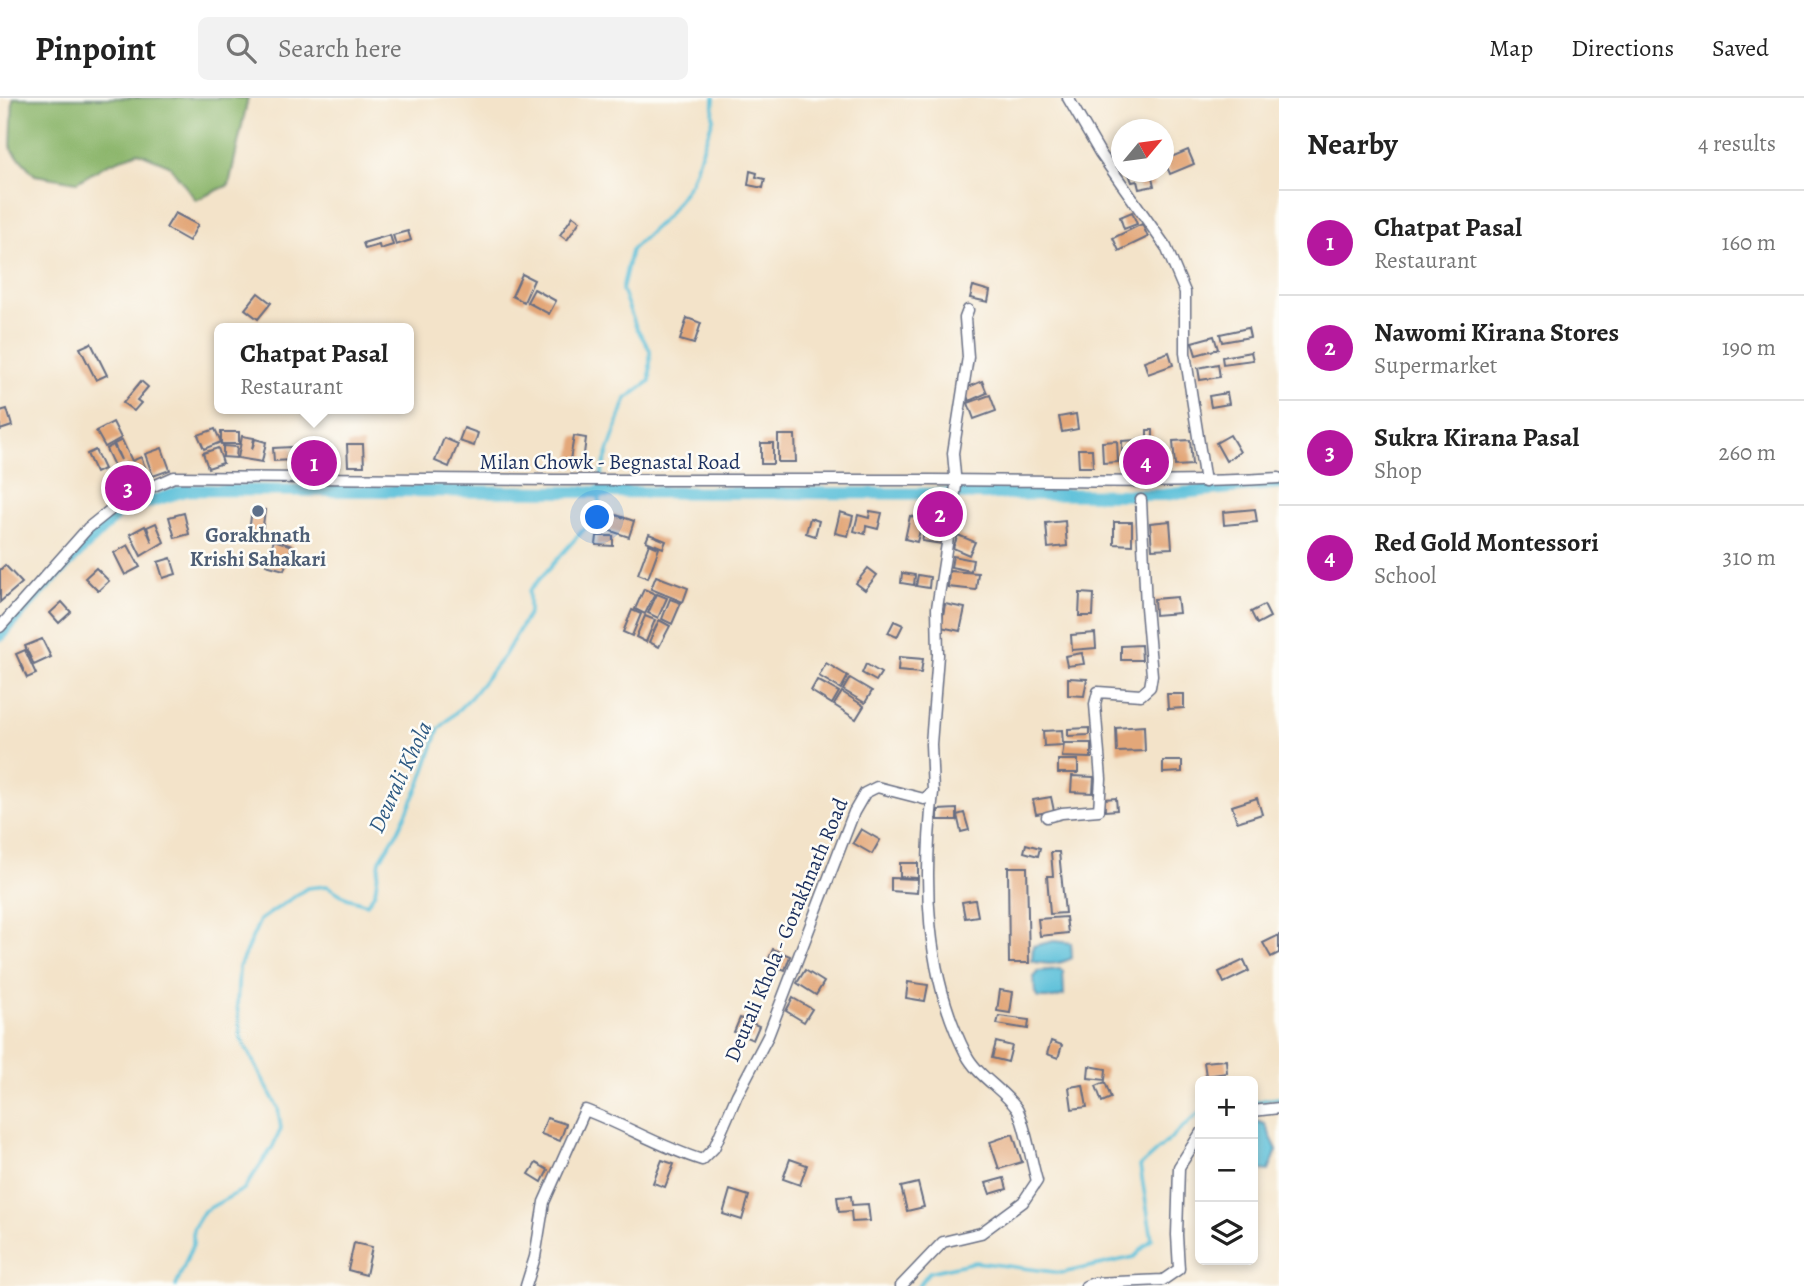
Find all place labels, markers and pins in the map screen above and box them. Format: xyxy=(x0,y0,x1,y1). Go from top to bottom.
pin: 4 xyxy=(1123,436,1169,488)
pin: 1 xyxy=(291,437,337,489)
pin: 3 xyxy=(105,462,151,514)
pin: 2 xyxy=(917,488,963,540)
marker: Gorakhnath Krishi Sahakari xyxy=(250,503,266,519)
place label: Gorakhnath Krishi Sahakari xyxy=(190,521,326,573)

